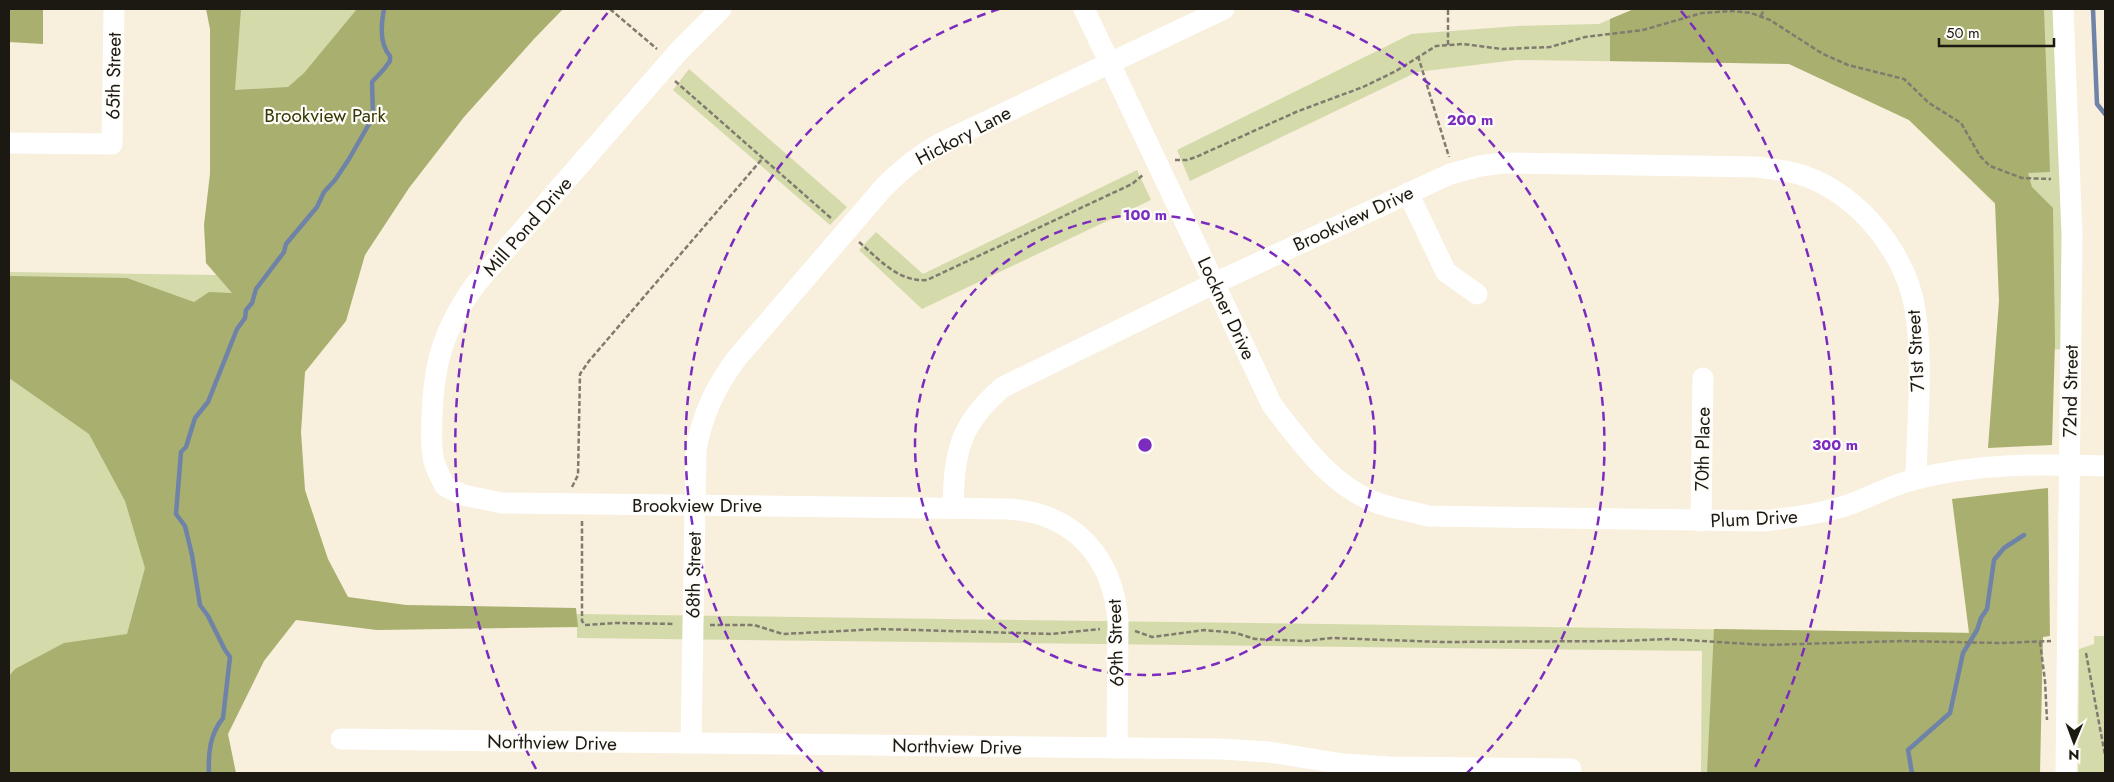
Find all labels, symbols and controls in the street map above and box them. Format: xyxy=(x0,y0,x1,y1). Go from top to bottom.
scale bar xyxy=(1939,15,2054,47)
text: 50 m xyxy=(1946,22,1980,44)
street label: 65th Street xyxy=(99,32,128,120)
street label: Hickory Lane xyxy=(911,99,1016,172)
park label: Brookview Park xyxy=(264,102,386,129)
text: 200 m xyxy=(1447,109,1493,131)
street label: Mill Pond Drive xyxy=(477,171,578,282)
street label: Brookview Drive xyxy=(1289,179,1418,258)
text: 100 m xyxy=(1123,204,1167,226)
street label: Lockner Drive xyxy=(1191,252,1262,364)
street label: 71st Street xyxy=(1900,309,1931,393)
street label: 72nd Street xyxy=(2056,344,2085,438)
street label: 70th Place xyxy=(1688,406,1717,491)
text: 300 m xyxy=(1812,434,1858,456)
centre of rings xyxy=(1136,436,1154,454)
street label: Brookview Drive xyxy=(632,492,762,519)
street label: Plum Drive xyxy=(1710,503,1799,534)
street label: 68th Street xyxy=(679,531,708,619)
street label: 69th Street xyxy=(1100,598,1131,687)
north arrow xyxy=(2049,717,2099,767)
street label: Northview Drive xyxy=(487,728,617,757)
street label: Northview Drive xyxy=(892,732,1022,761)
text: N xyxy=(2068,745,2080,765)

